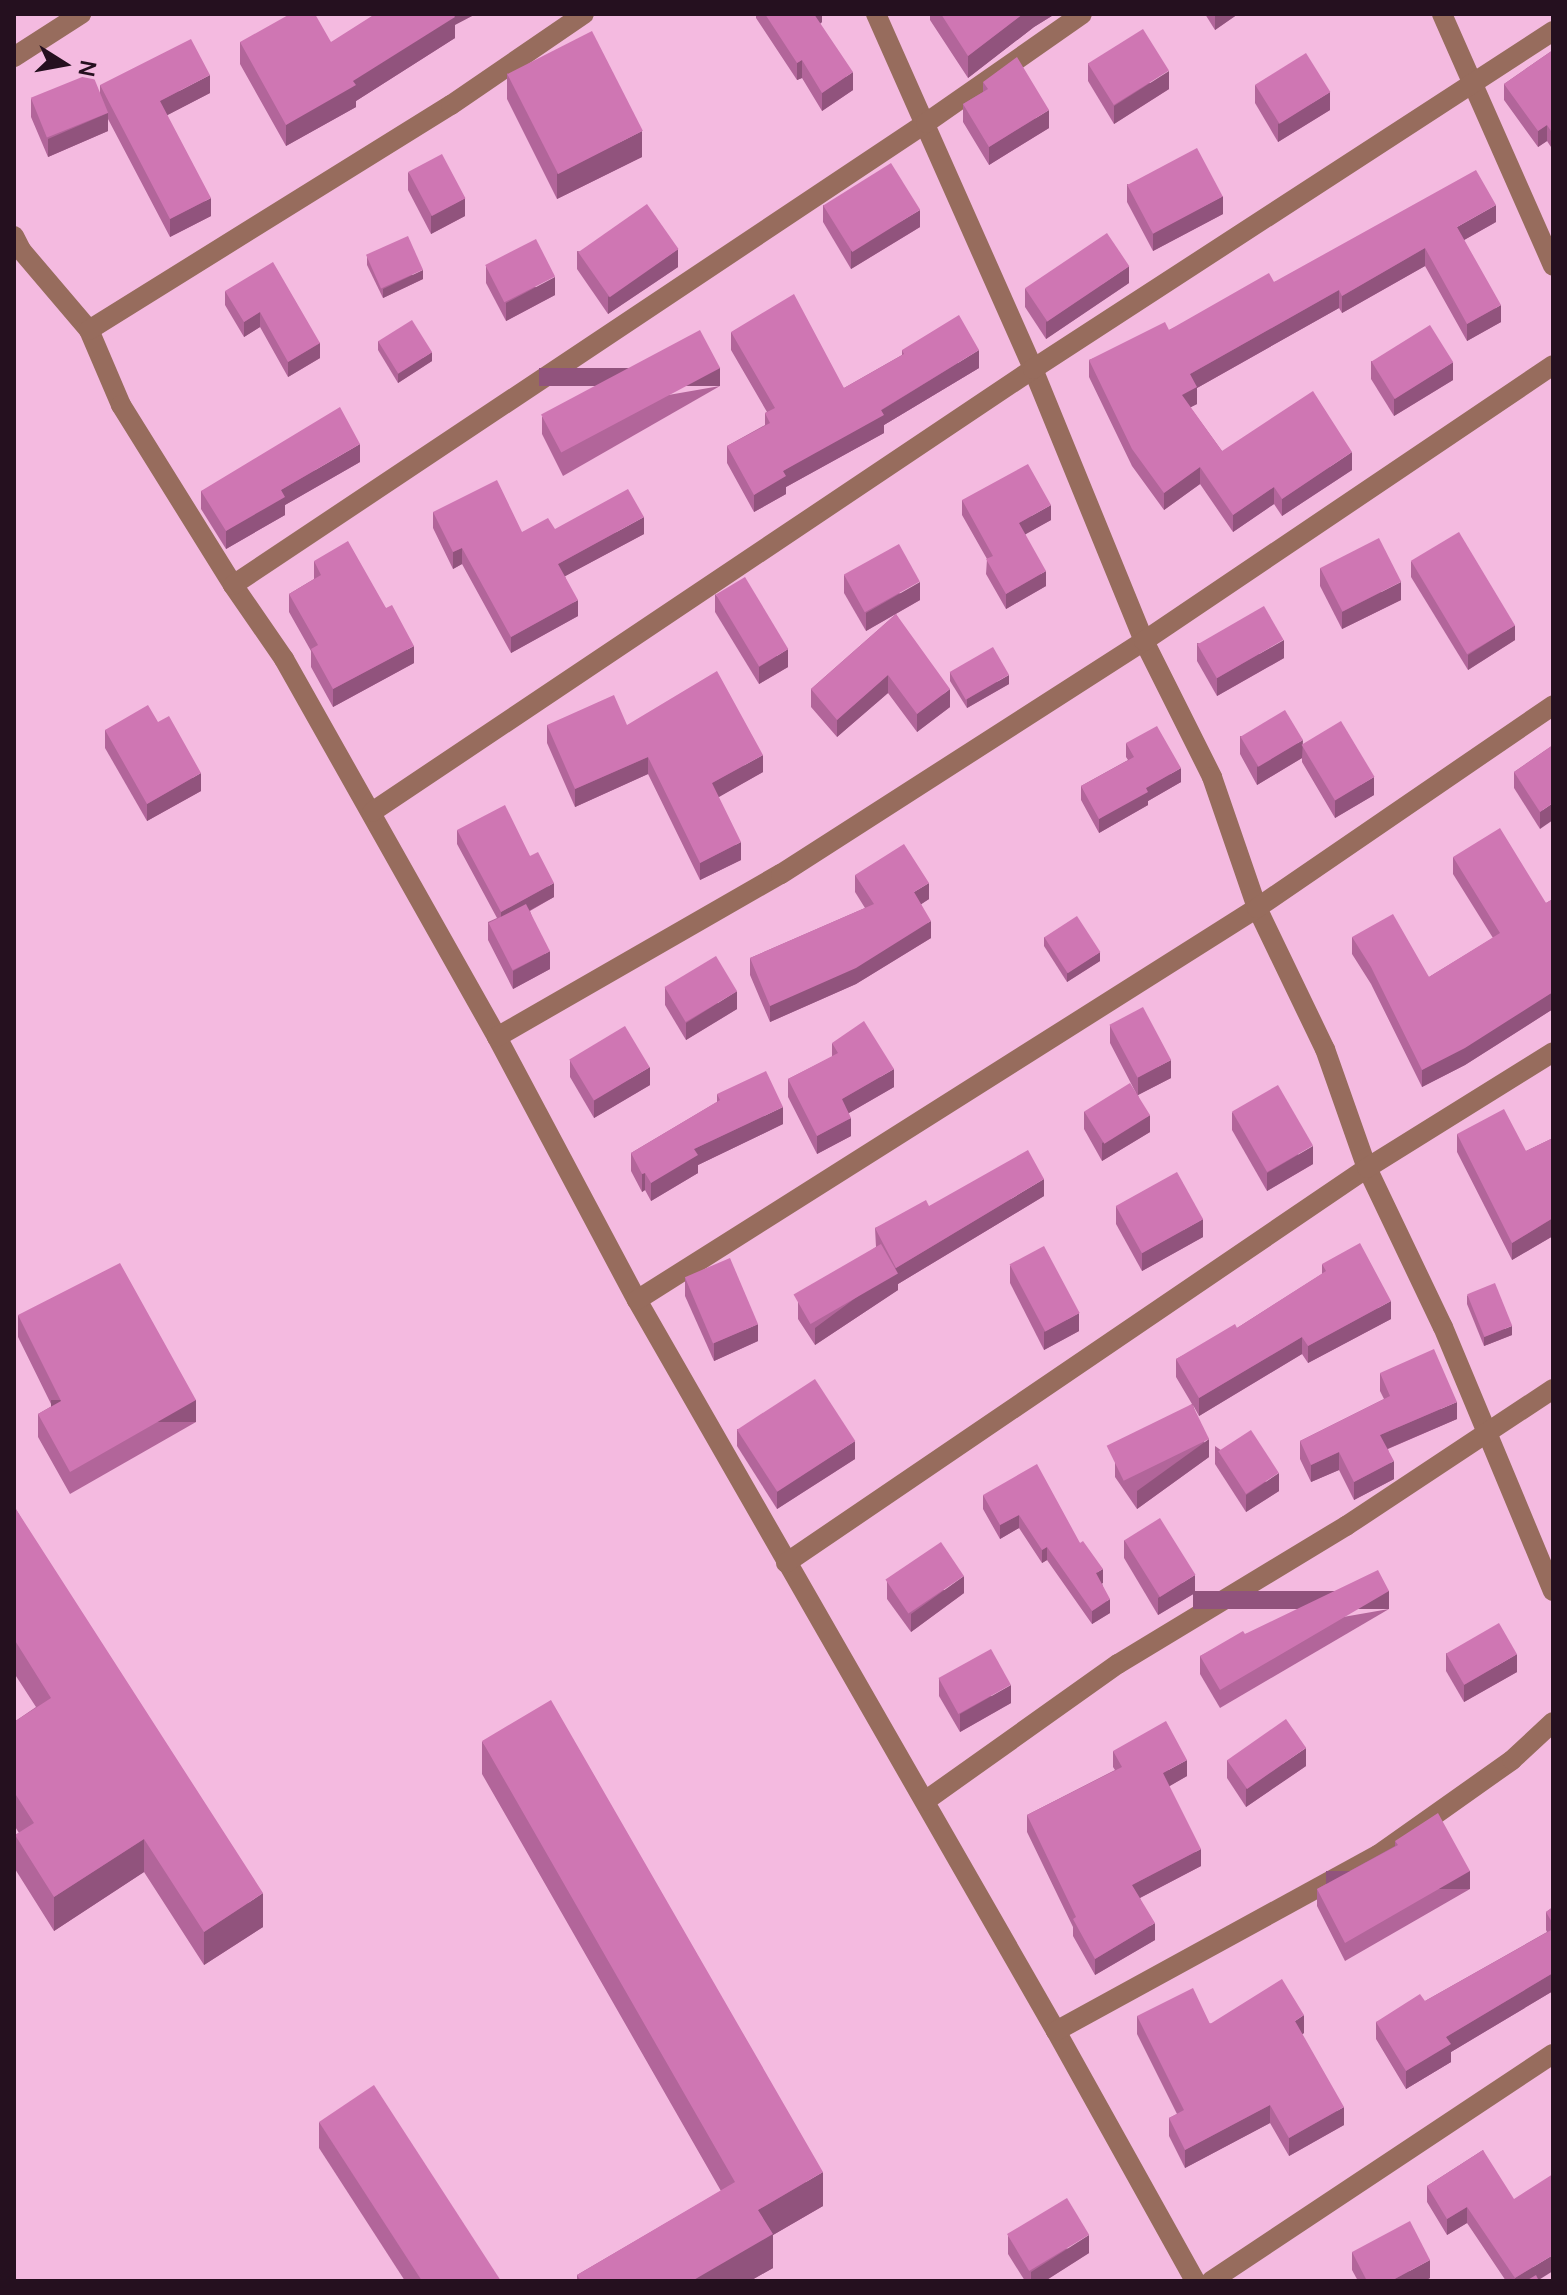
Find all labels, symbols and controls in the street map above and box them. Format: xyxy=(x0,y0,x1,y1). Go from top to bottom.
north arrow xyxy=(24,24,104,104)
text: N xyxy=(71,58,104,79)

